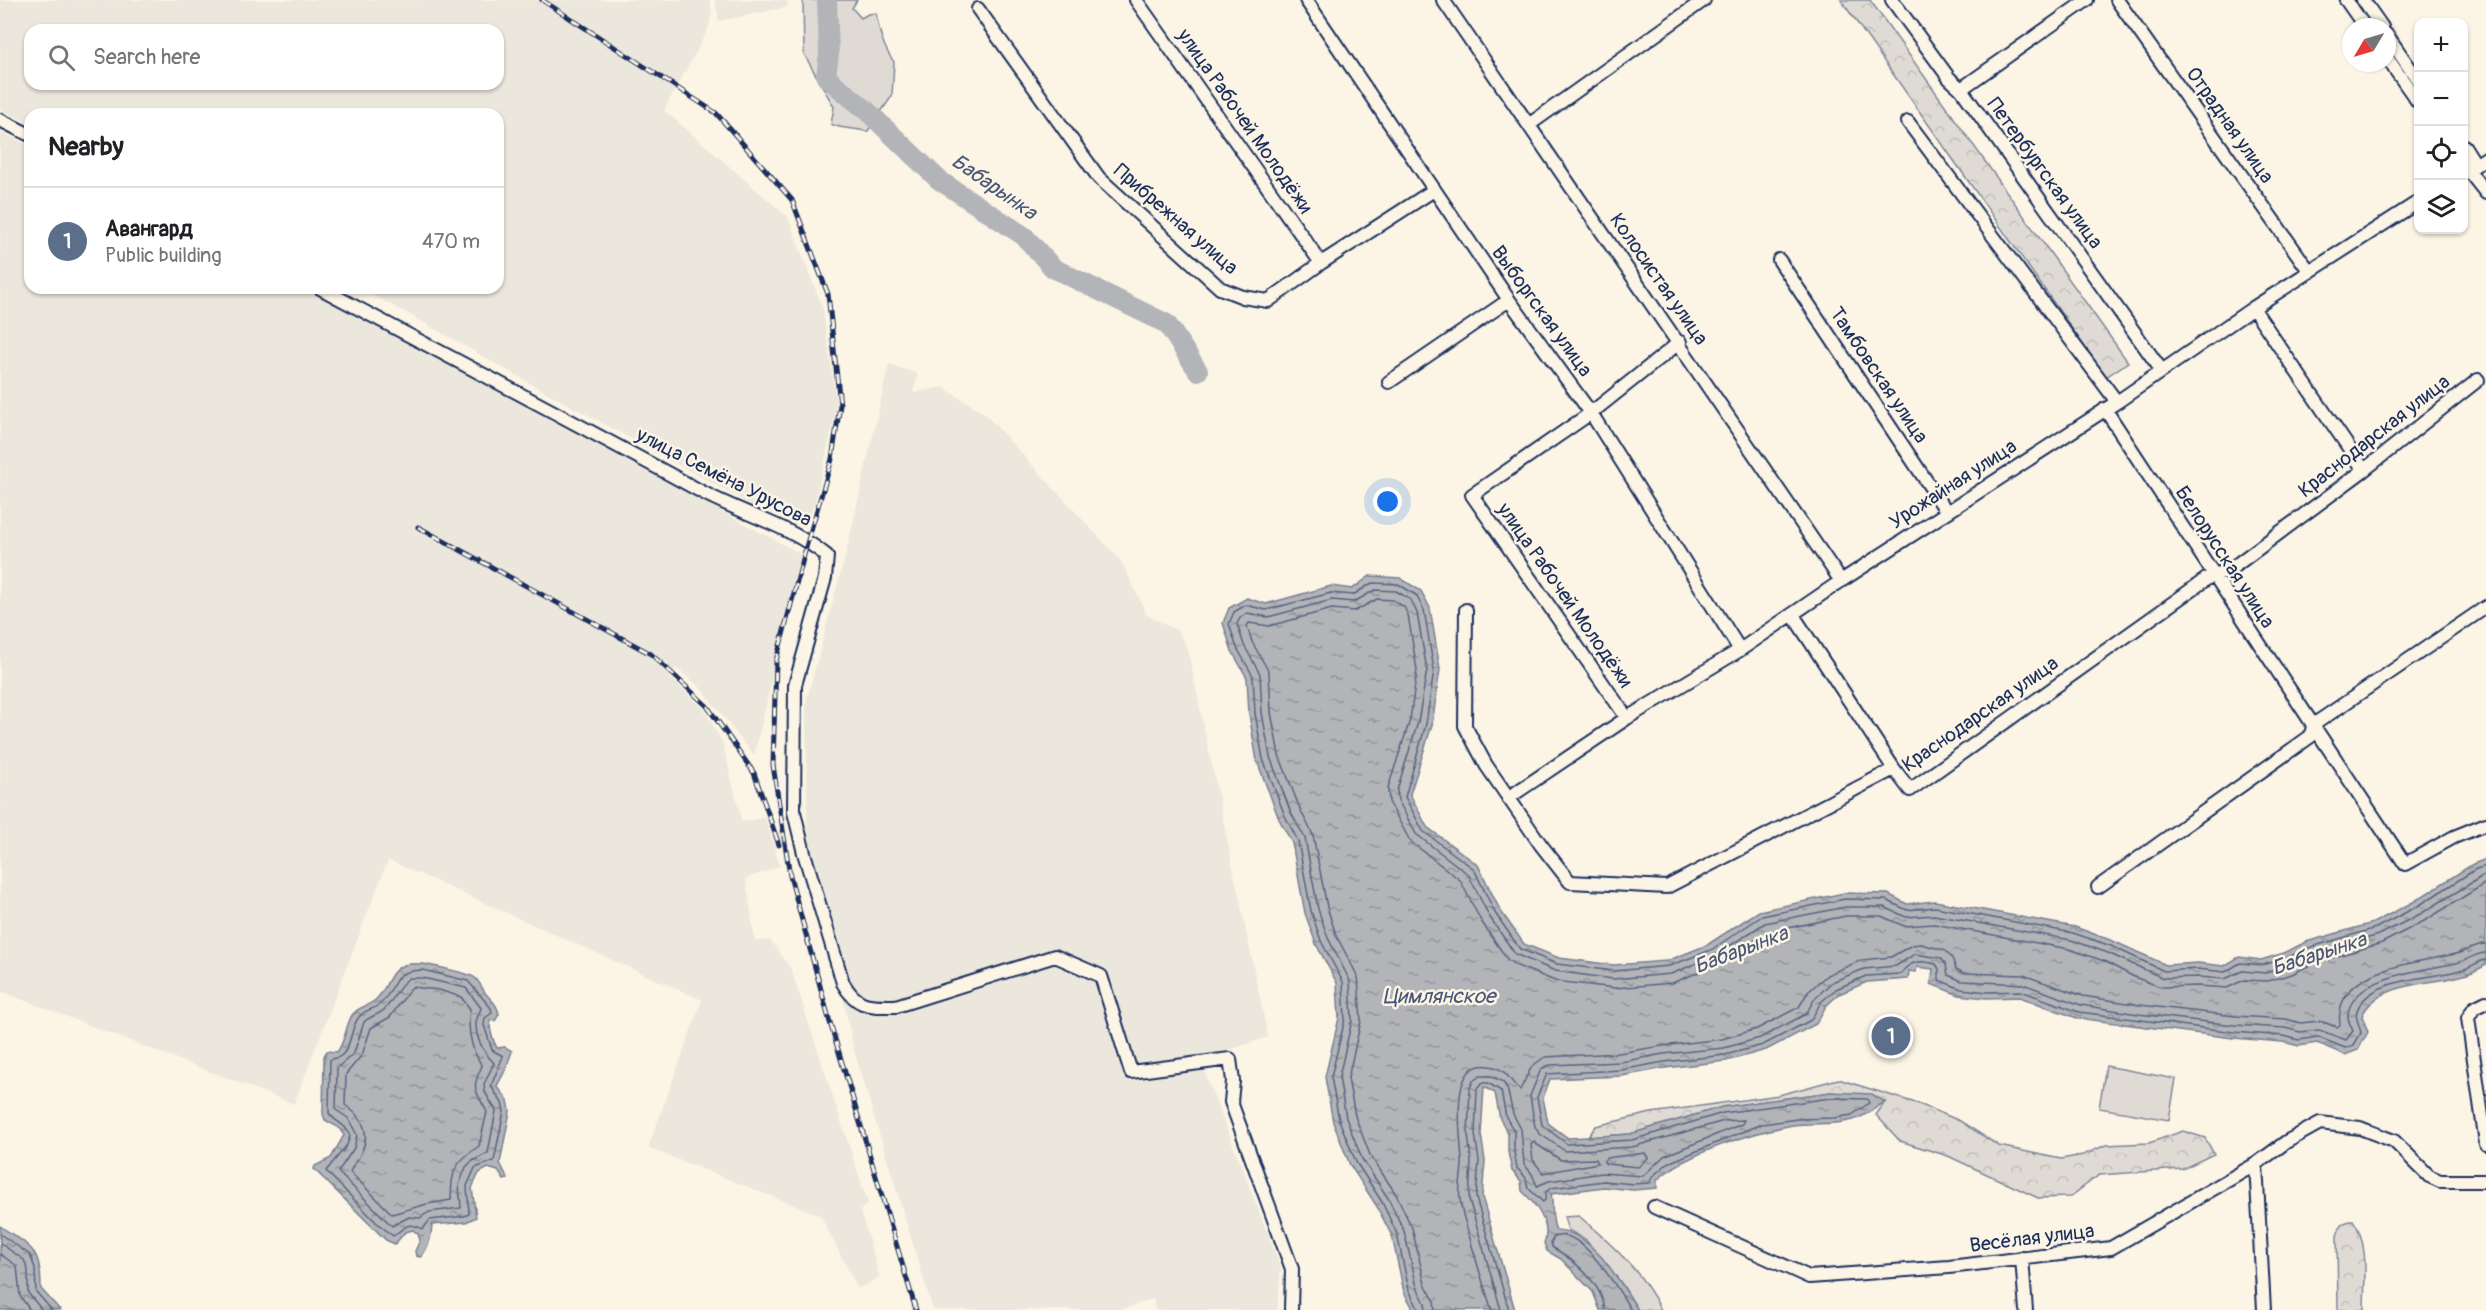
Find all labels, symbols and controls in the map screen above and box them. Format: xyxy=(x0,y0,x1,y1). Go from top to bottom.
north arrow xyxy=(2342,18,2396,72)
map controls xyxy=(2414,18,2468,234)
button: + xyxy=(2414,18,2468,72)
street label: улица Рабочей Молодёжи xyxy=(1171,23,1318,218)
search box xyxy=(24,24,504,90)
icon: search xyxy=(45,41,78,74)
text: Search here xyxy=(93,43,200,71)
street label: Отрадная улица xyxy=(2181,62,2279,188)
button: − xyxy=(2414,72,2468,126)
street label: Петербургская улица xyxy=(1982,93,2108,253)
button: locate xyxy=(2414,126,2468,180)
text: Nearby xyxy=(48,131,124,163)
water label: Бабарынка xyxy=(946,148,1043,227)
street label: Прибрежная улица xyxy=(1109,158,1243,280)
button: layers xyxy=(2414,180,2468,234)
street label: Колосистая улица xyxy=(1604,208,1714,350)
text: Авангард xyxy=(105,215,193,243)
text: 1 xyxy=(64,229,71,254)
text: 470 m xyxy=(422,229,480,254)
street label: Выборгская улица xyxy=(1486,241,1598,381)
text: Public building xyxy=(105,243,221,268)
street label: Тамбовская улица xyxy=(1824,302,1934,448)
street label: Краснодарская улица xyxy=(2293,369,2455,503)
street label: улица Семёна Урусова xyxy=(631,421,816,532)
street label: Урожайная улица xyxy=(1885,434,2021,534)
street label: Белорусская улица xyxy=(2170,481,2280,633)
your location xyxy=(1373,487,1402,516)
street label: улица Рабочей Молодёжи xyxy=(1491,497,1638,692)
street label: Краснодарская улица xyxy=(1897,651,2063,777)
water label: Бабарынка xyxy=(1690,919,1793,980)
water label: Бабарынка xyxy=(2268,926,2371,982)
water label: Цимлянское xyxy=(1383,983,1498,1010)
pin: 1 xyxy=(1872,1014,1910,1058)
street label: Весёлая улица xyxy=(1968,1218,2096,1258)

